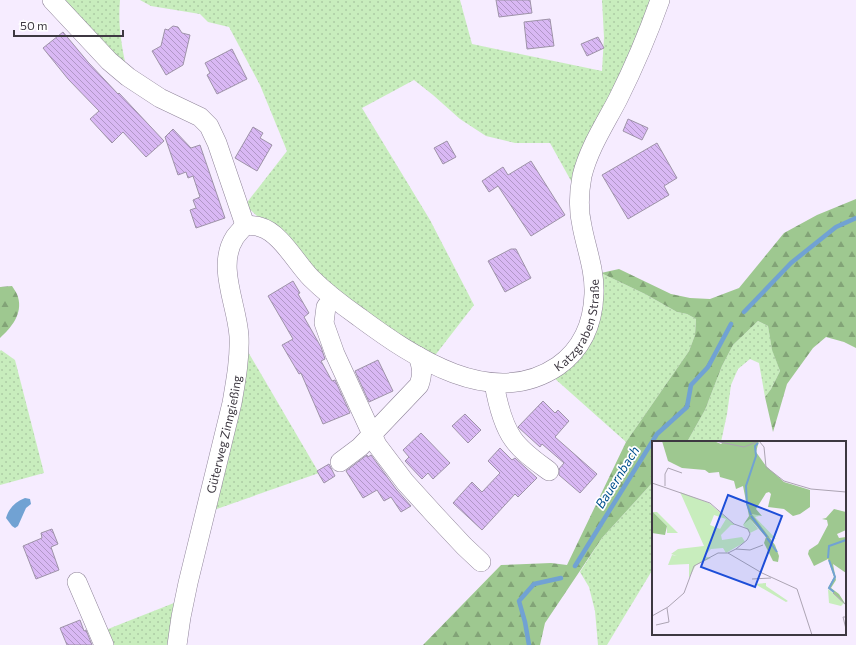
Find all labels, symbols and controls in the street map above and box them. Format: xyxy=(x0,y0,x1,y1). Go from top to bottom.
scale bar xyxy=(14,12,123,38)
text: 50 m xyxy=(20,18,48,32)
street label: Katzgraben Straße xyxy=(551,279,601,374)
street label: Güterweg Zinngießing xyxy=(203,374,244,495)
inset map xyxy=(652,441,846,635)
water label: Bauernbach xyxy=(592,443,642,511)

